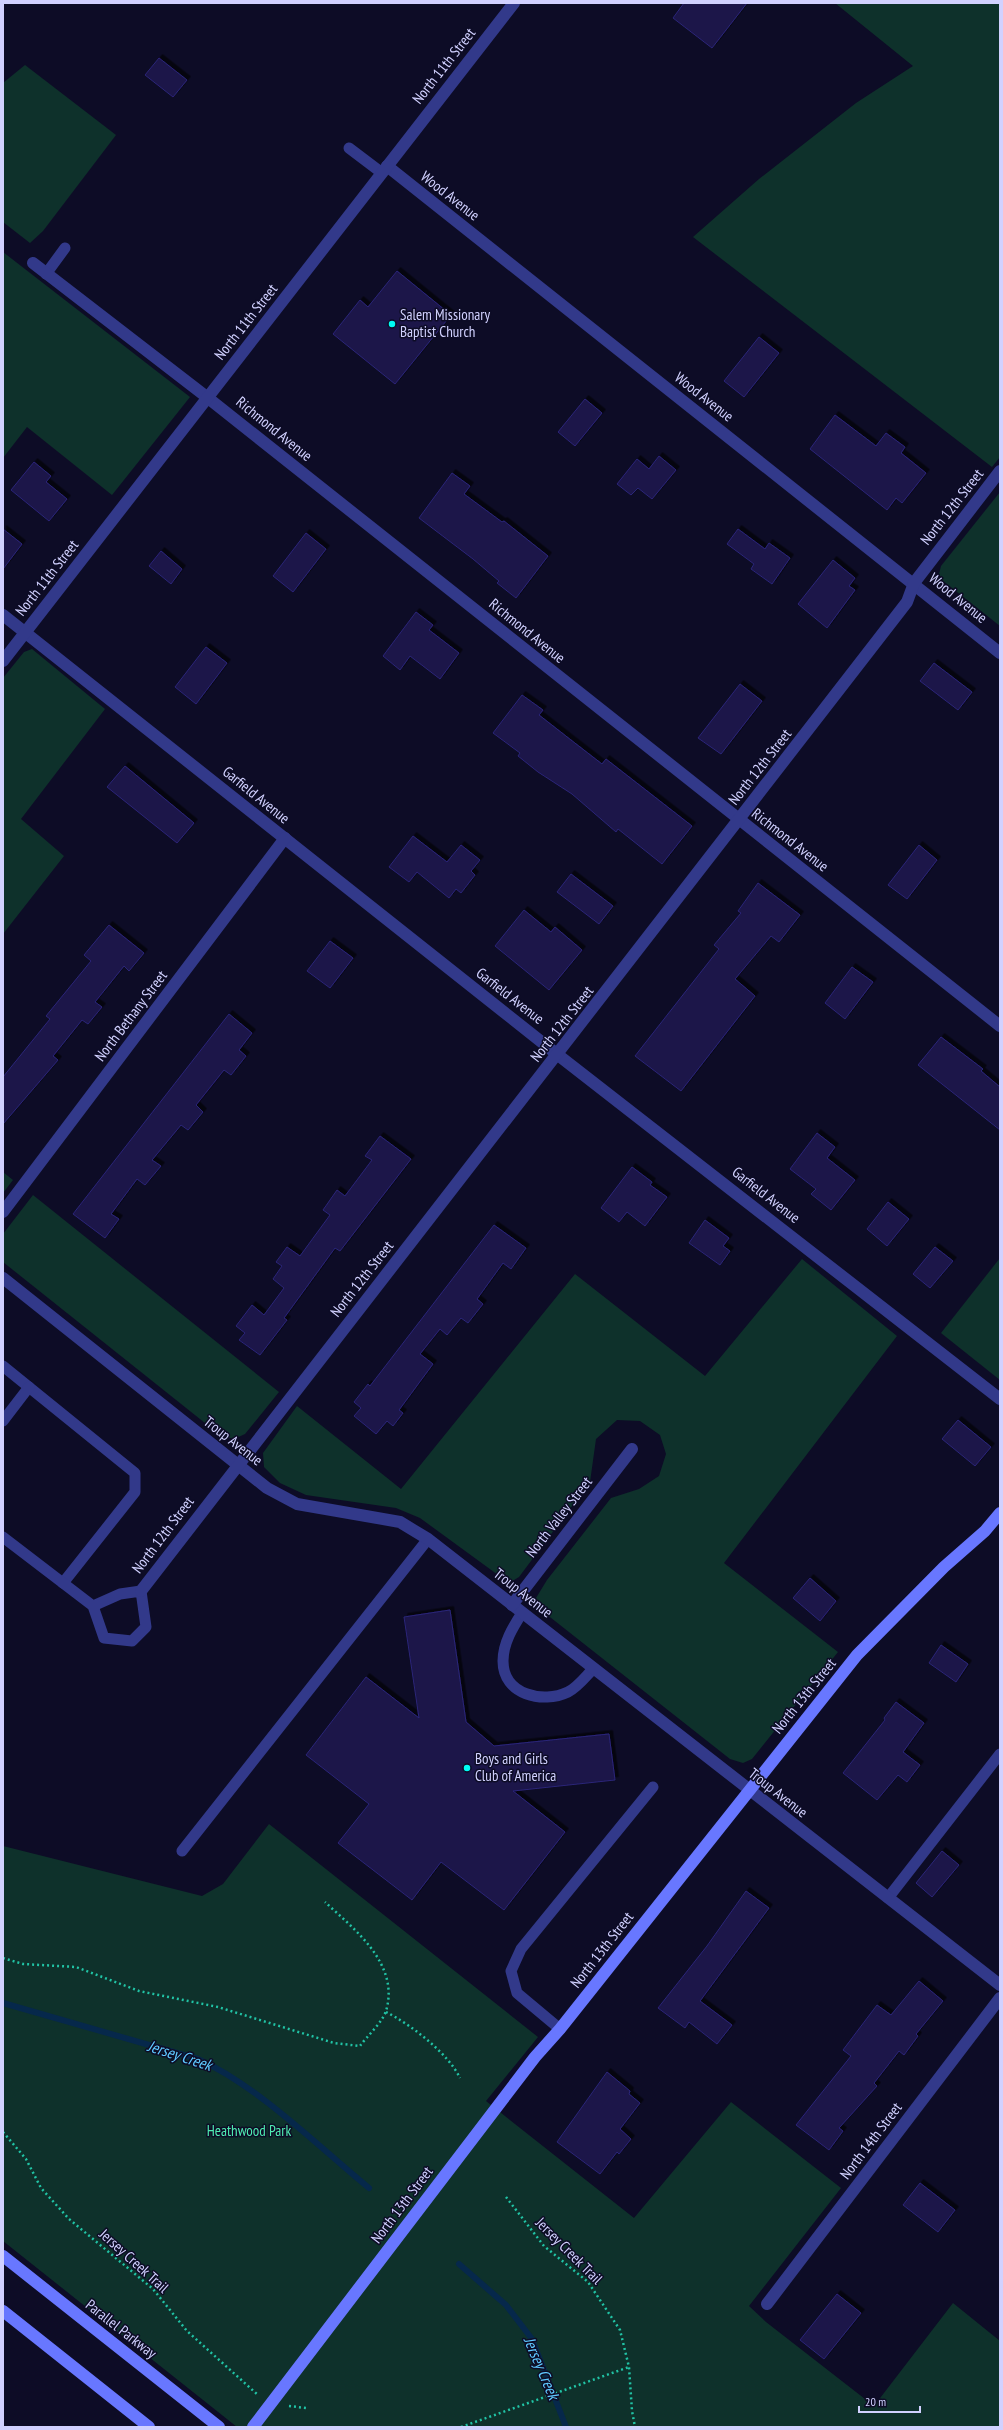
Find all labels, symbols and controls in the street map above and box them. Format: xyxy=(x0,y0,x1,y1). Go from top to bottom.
street label: North 11th Street xyxy=(408,24,479,108)
street label: Wood Avenue xyxy=(417,167,484,225)
street label: North 11th Street xyxy=(210,280,281,364)
place label: Salem Missionary Baptist Church xyxy=(400,305,490,341)
marker: Salem Missionary Baptist Church xyxy=(387,319,397,329)
street label: Wood Avenue xyxy=(671,368,738,426)
street label: Richmond Avenue xyxy=(232,392,316,465)
street label: North 12th Street xyxy=(916,465,987,549)
street label: North 11th Street xyxy=(11,536,82,620)
street label: Wood Avenue xyxy=(925,568,991,627)
street label: Richmond Avenue xyxy=(485,594,569,667)
street label: North 12th Street xyxy=(724,725,795,809)
street label: Garfield Avenue xyxy=(219,762,294,827)
street label: Richmond Avenue xyxy=(748,804,833,876)
street label: Garfield Avenue xyxy=(473,963,548,1028)
street label: North Bethany Street xyxy=(90,966,171,1065)
street label: North 12th Street xyxy=(526,982,597,1066)
street label: Garfield Avenue xyxy=(729,1162,804,1227)
street label: North 12th Street xyxy=(326,1237,397,1321)
street label: Troup Avenue xyxy=(200,1412,267,1470)
street label: North Valley Street xyxy=(521,1473,596,1561)
street label: North 12th Street xyxy=(128,1492,198,1577)
street label: Troup Avenue xyxy=(490,1564,557,1622)
street label: North 13th Street xyxy=(767,1654,840,1737)
place label: Boys and Girls Club of America xyxy=(475,1749,556,1785)
marker: Boys and Girls Club of America xyxy=(462,1763,472,1773)
street label: Troup Avenue xyxy=(745,1764,812,1822)
street label: North 13th Street xyxy=(566,1908,637,1992)
water label: Jersey Creek xyxy=(144,2035,216,2075)
street label: North 14th Street xyxy=(836,2098,906,2183)
park label: Heathwood Park xyxy=(207,2121,291,2140)
street label: North 13th Street xyxy=(367,2162,437,2247)
street label: Jersey Creek Trail xyxy=(531,2212,607,2288)
street label: Jersey Creek Trail xyxy=(95,2224,173,2297)
street label: Parallel Parkway xyxy=(82,2295,161,2363)
water label: Jersey Creek xyxy=(519,2333,565,2404)
scale bar xyxy=(859,2388,920,2414)
text: 20 m xyxy=(865,2394,886,2409)

